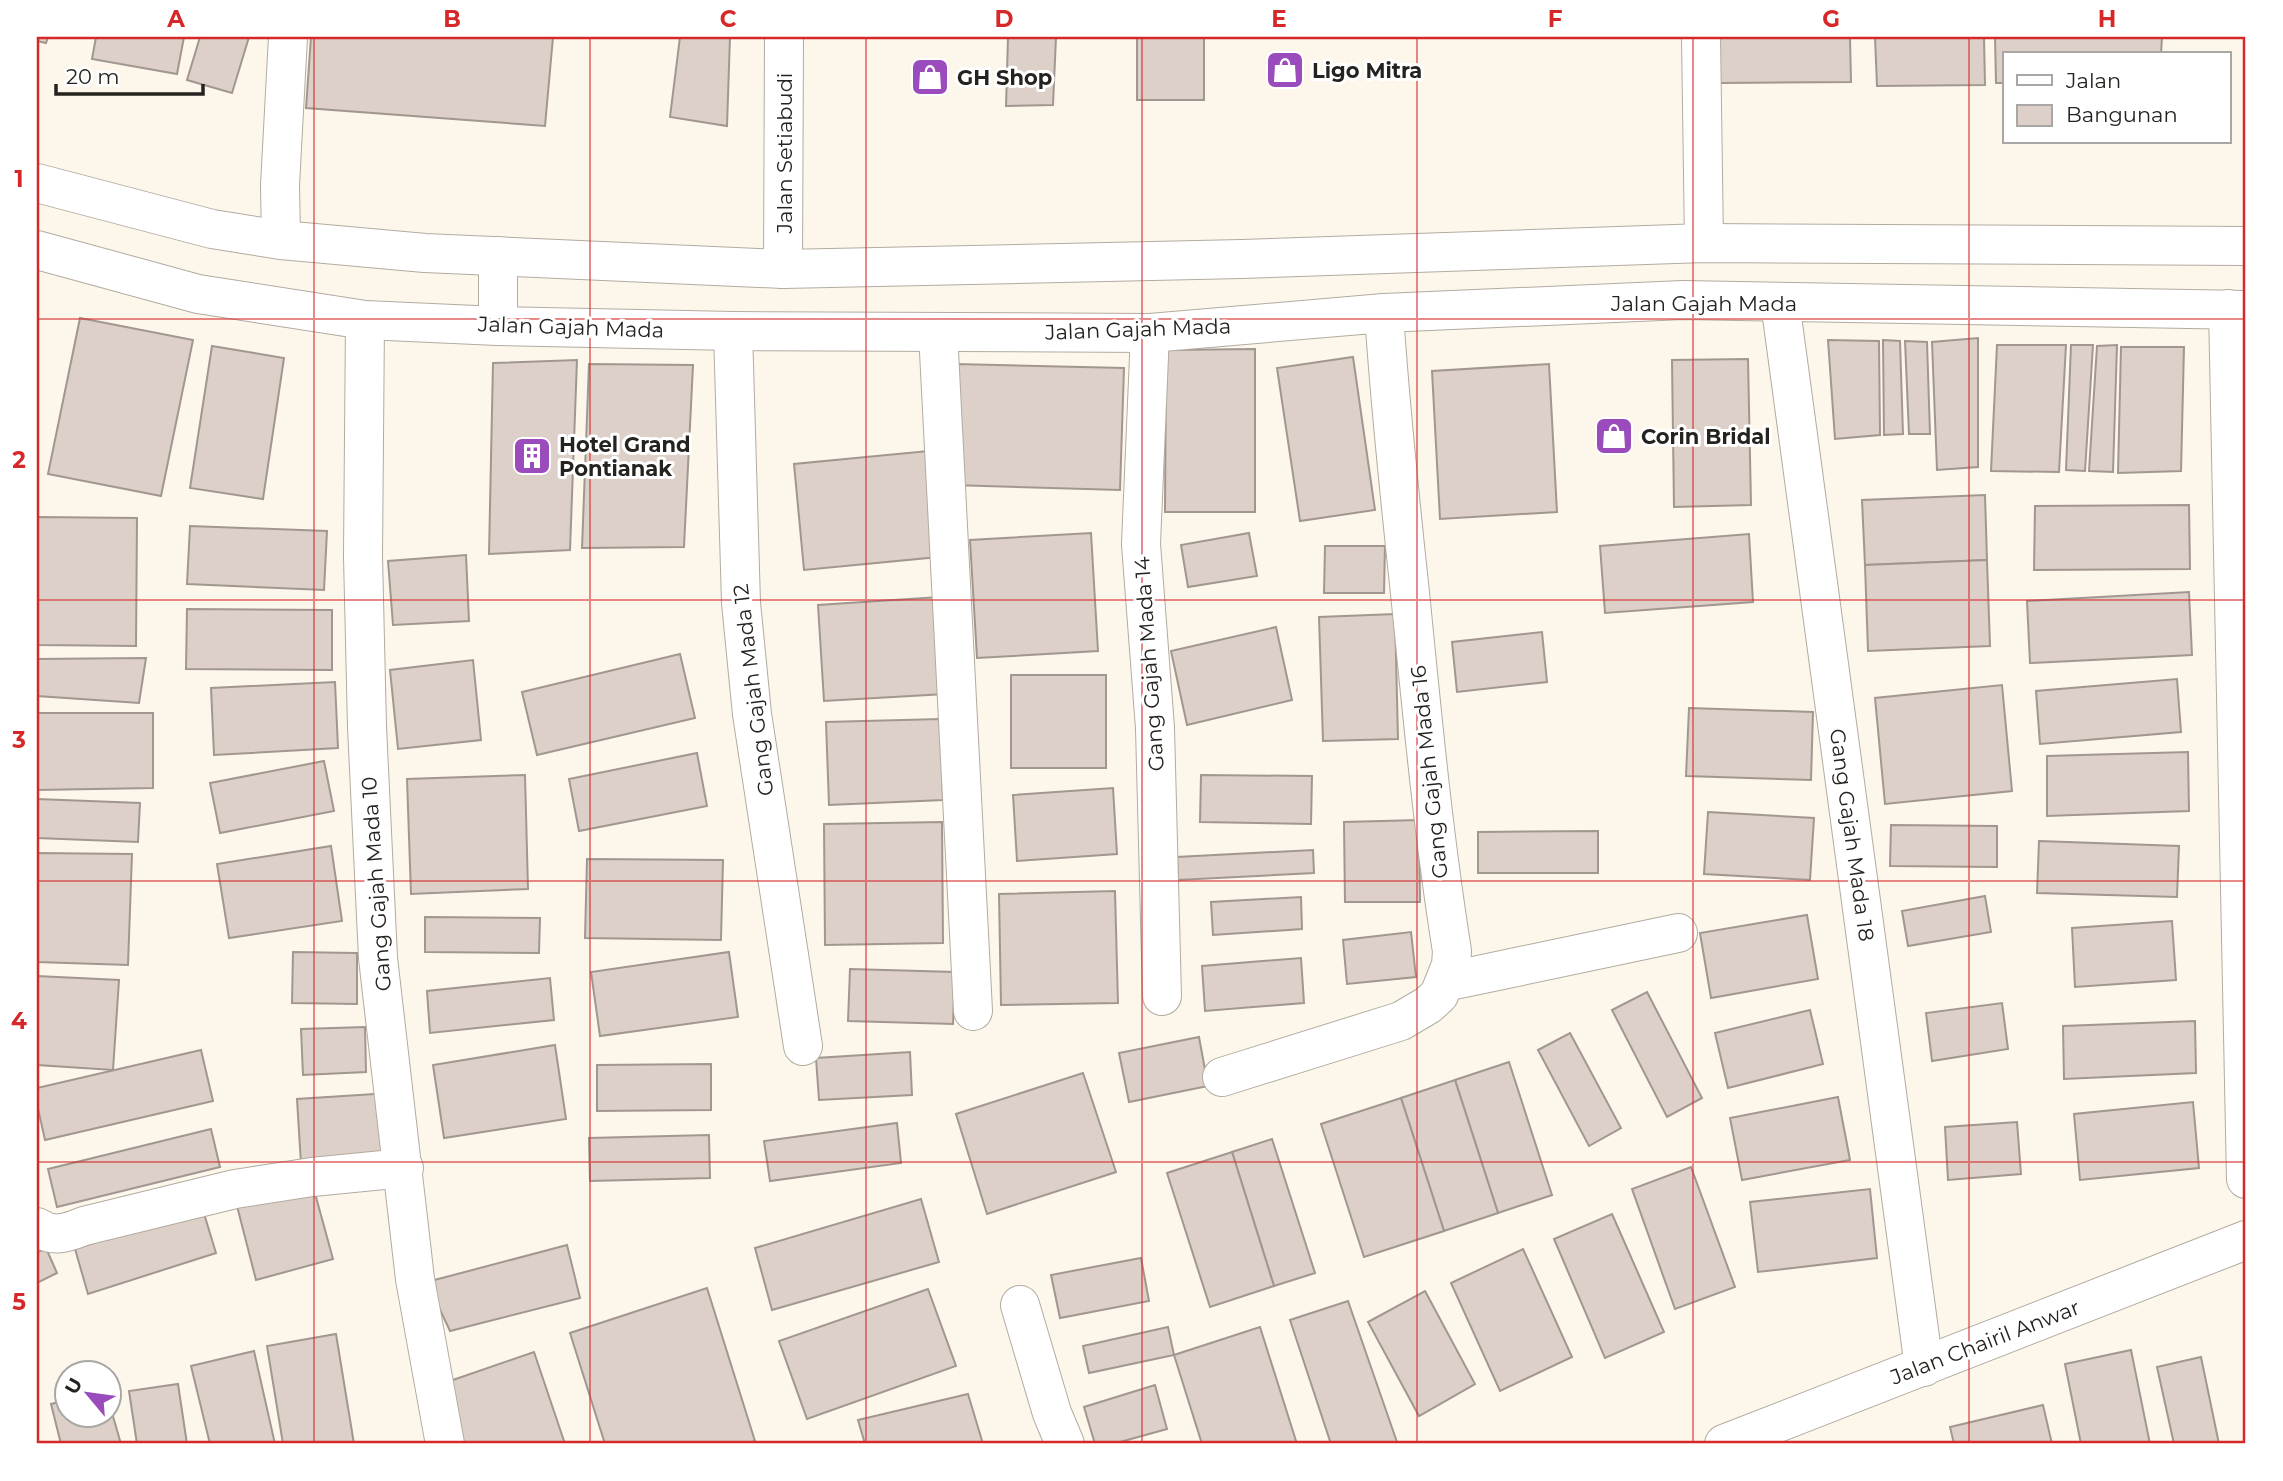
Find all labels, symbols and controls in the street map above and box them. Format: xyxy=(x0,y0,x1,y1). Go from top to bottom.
text: A xyxy=(166,5,185,33)
text: B xyxy=(443,5,461,33)
text: C xyxy=(720,5,737,33)
text: D xyxy=(995,5,1014,33)
text: E xyxy=(1271,5,1287,33)
text: F xyxy=(1548,5,1563,33)
text: G xyxy=(1822,5,1840,33)
text: H xyxy=(2098,5,2116,33)
shop icon: Ligo Mitra xyxy=(1264,49,1306,91)
scale bar xyxy=(56,52,203,96)
legend xyxy=(2003,52,2230,144)
shop icon: GH Shop xyxy=(909,56,951,98)
place label: Ligo Mitra xyxy=(1312,58,1422,83)
text: 20 m xyxy=(66,64,120,89)
place label: GH Shop xyxy=(957,65,1052,90)
text: Jalan xyxy=(2065,68,2121,93)
street label: Jalan Setiabudi xyxy=(772,72,797,235)
text: Bangunan xyxy=(2066,102,2178,127)
text: 1 xyxy=(14,165,24,193)
street label: Jalan Gajah Mada xyxy=(1610,291,1797,316)
street label: Jalan Gajah Mada xyxy=(477,311,664,343)
street label: Jalan Gajah Mada xyxy=(1044,313,1231,345)
shop icon: Corin Bridal xyxy=(1593,415,1635,457)
place label: Corin Bridal xyxy=(1641,424,1771,449)
place label: Hotel Grand Pontianak xyxy=(559,432,691,481)
building icon: Hotel Grand Pontianak xyxy=(511,435,553,477)
text: 2 xyxy=(12,446,26,474)
street label: Gang Gajah Mada 14 xyxy=(1129,556,1169,772)
street label: Gang Gajah Mada 12 xyxy=(728,583,778,797)
street label: Gang Gajah Mada 16 xyxy=(1405,664,1453,880)
text: 3 xyxy=(11,726,26,754)
street label: Gang Gajah Mada 18 xyxy=(1825,727,1879,943)
street label: Gang Gajah Mada 10 xyxy=(356,776,396,992)
text: 4 xyxy=(11,1007,27,1035)
text: 5 xyxy=(12,1288,26,1316)
street label: Jalan Chairil Anwar xyxy=(1886,1294,2083,1390)
north arrow xyxy=(52,1358,122,1428)
text: U xyxy=(60,1374,87,1398)

